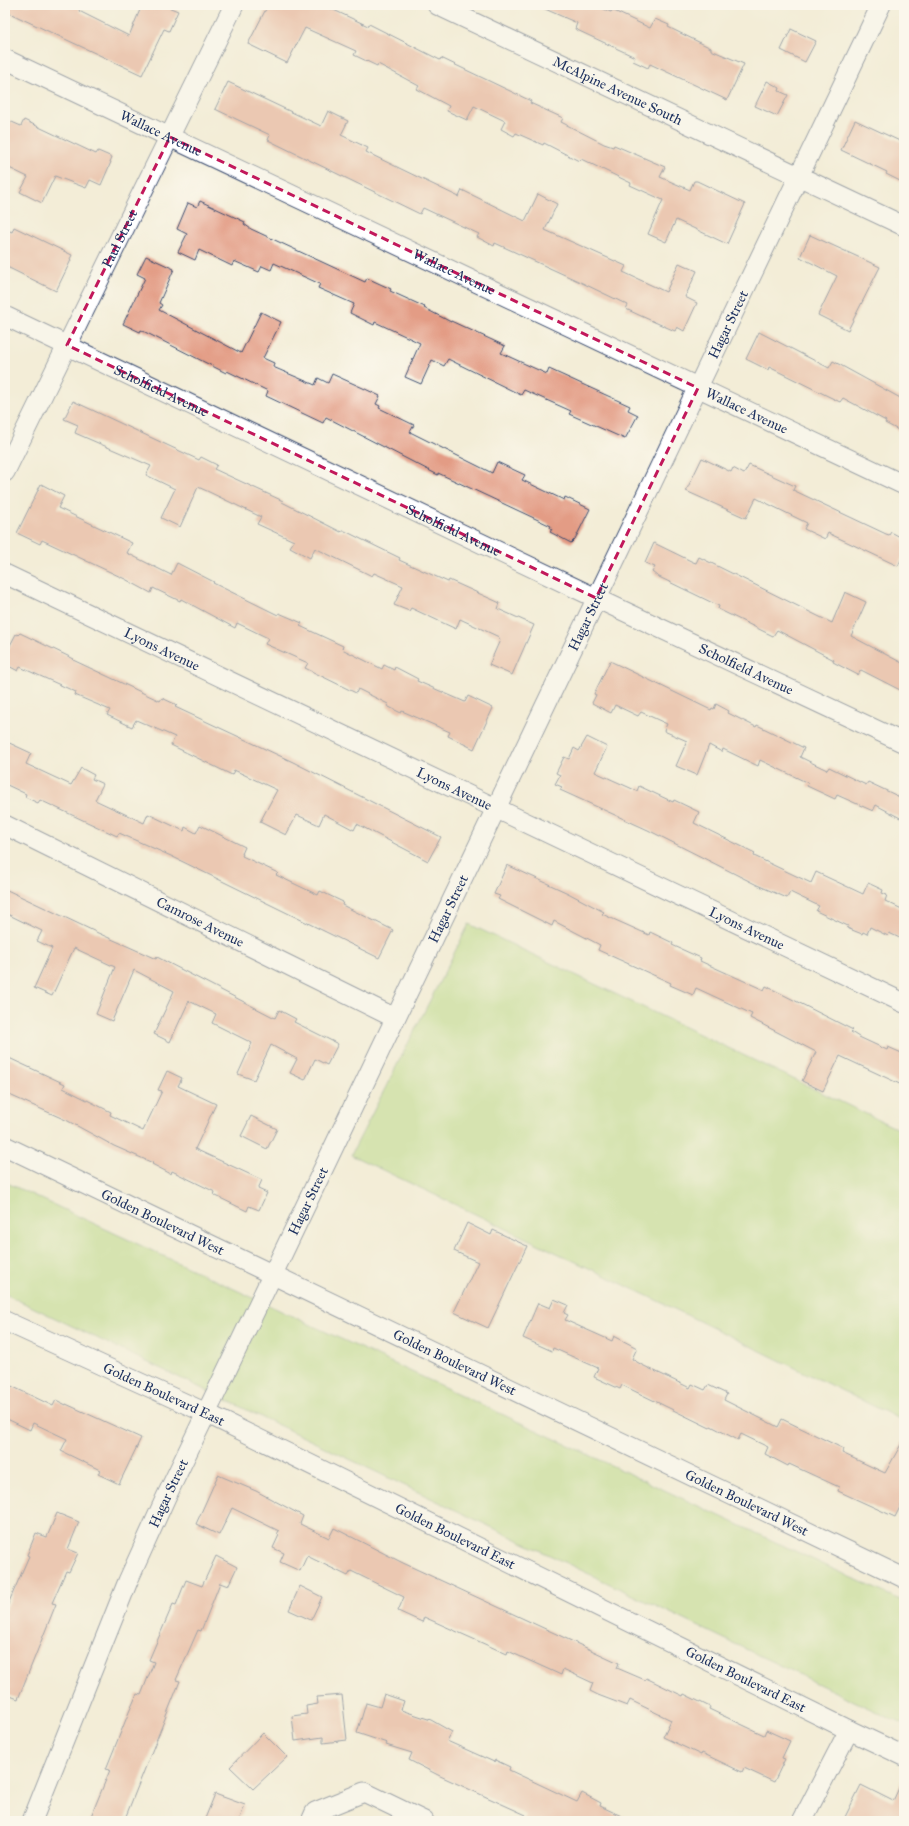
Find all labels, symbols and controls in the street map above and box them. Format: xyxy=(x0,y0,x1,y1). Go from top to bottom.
street label: McAlpine Avenue South xyxy=(550,53,685,129)
street label: Wallace Avenue xyxy=(117,107,205,160)
street label: Paul Street xyxy=(98,207,141,271)
street label: Wallace Avenue xyxy=(410,246,498,299)
street label: Hagar Street xyxy=(705,288,752,361)
street label: Scholfield Avenue xyxy=(111,361,211,421)
street label: Wallace Avenue xyxy=(703,384,791,438)
street label: Scholfield Avenue xyxy=(403,501,503,560)
street label: Hagar Street xyxy=(565,580,612,654)
street label: Lyons Avenue xyxy=(121,624,202,675)
street label: Scholfield Avenue xyxy=(696,640,796,699)
street label: Lyons Avenue xyxy=(414,764,495,814)
street label: Hagar Street xyxy=(425,872,472,946)
street label: Camrose Avenue xyxy=(154,893,247,951)
street label: Lyons Avenue xyxy=(706,903,787,954)
street label: Hagar Street xyxy=(285,1164,332,1238)
street label: Golden Boulevard West xyxy=(98,1185,227,1259)
street label: Golden Boulevard West xyxy=(390,1326,519,1399)
street label: Golden Boulevard East xyxy=(100,1359,227,1430)
street label: Hagar Street xyxy=(145,1456,192,1530)
street label: Golden Boulevard West xyxy=(682,1466,811,1540)
street label: Golden Boulevard East xyxy=(392,1500,518,1573)
street label: Golden Boulevard East xyxy=(683,1643,809,1716)

